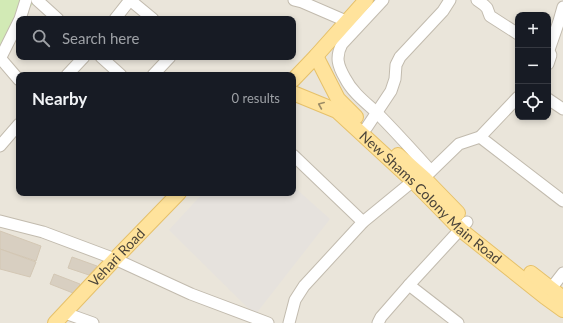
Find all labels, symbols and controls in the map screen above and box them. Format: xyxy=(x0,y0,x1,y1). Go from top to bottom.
map controls xyxy=(515,12,551,120)
button: + xyxy=(515,12,551,48)
search box xyxy=(16,16,296,60)
icon: search xyxy=(30,27,52,49)
text: Search here xyxy=(62,29,139,47)
button: − xyxy=(515,48,551,84)
button: locate xyxy=(515,84,551,120)
text: Nearby xyxy=(32,88,87,109)
text: 0 results xyxy=(232,90,280,106)
one-way arrow xyxy=(317,101,324,109)
street label: New Shams Colony Main Road xyxy=(356,127,505,267)
street label: Vehari Road xyxy=(85,225,148,290)

